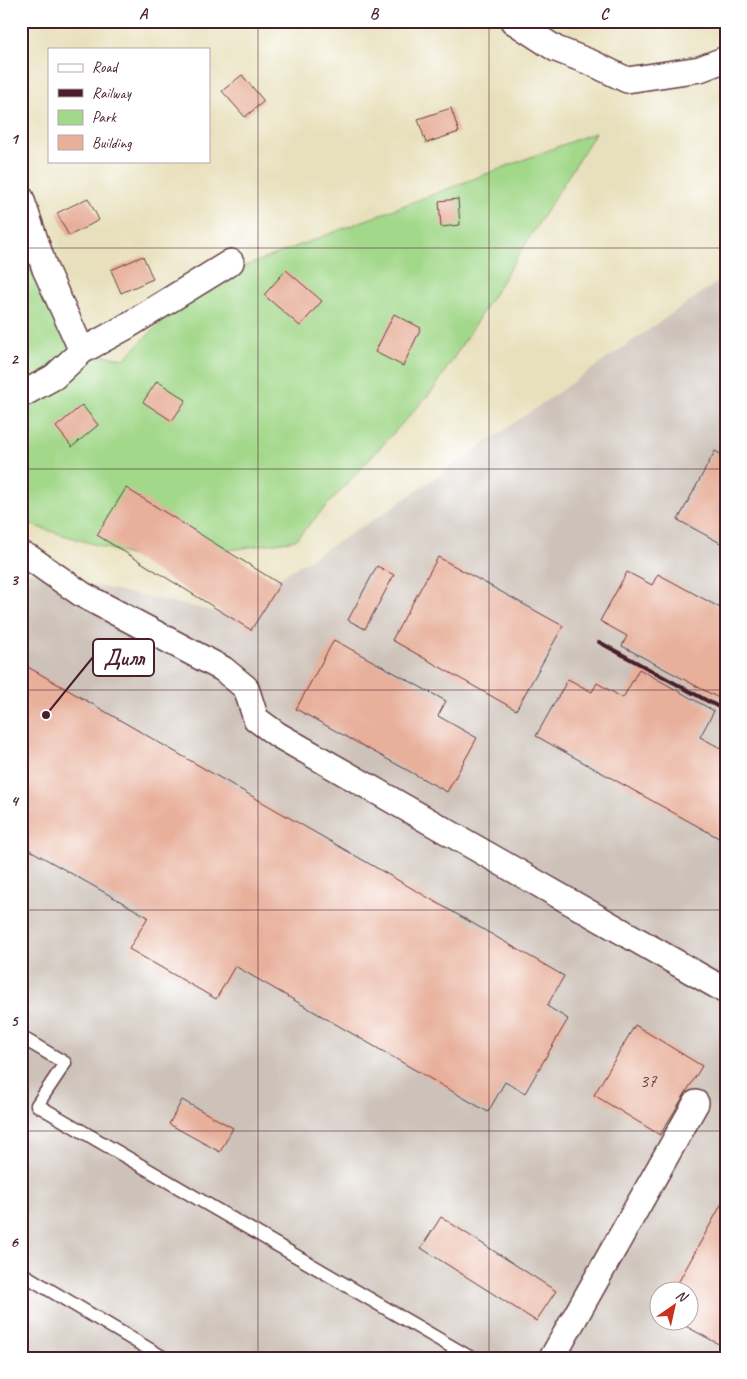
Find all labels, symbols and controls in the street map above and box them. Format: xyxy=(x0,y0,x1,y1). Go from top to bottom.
text: A xyxy=(139,4,149,24)
text: B xyxy=(370,4,380,24)
text: C xyxy=(600,4,610,24)
legend xyxy=(48,48,210,162)
text: Road xyxy=(92,58,119,77)
text: Railway xyxy=(92,84,133,103)
text: Park xyxy=(92,108,117,127)
text: 1 xyxy=(10,129,19,149)
text: Building xyxy=(92,134,132,153)
text: 2 xyxy=(10,349,19,369)
text: 3 xyxy=(10,570,19,590)
callout: Дилл xyxy=(93,639,154,676)
text: Дилл xyxy=(103,644,146,672)
text: 4 xyxy=(10,791,19,811)
text: 5 xyxy=(11,1011,20,1031)
house number: 37 xyxy=(639,1069,658,1093)
text: 6 xyxy=(10,1232,19,1252)
north arrow xyxy=(650,1282,700,1332)
text: N xyxy=(673,1286,691,1306)

